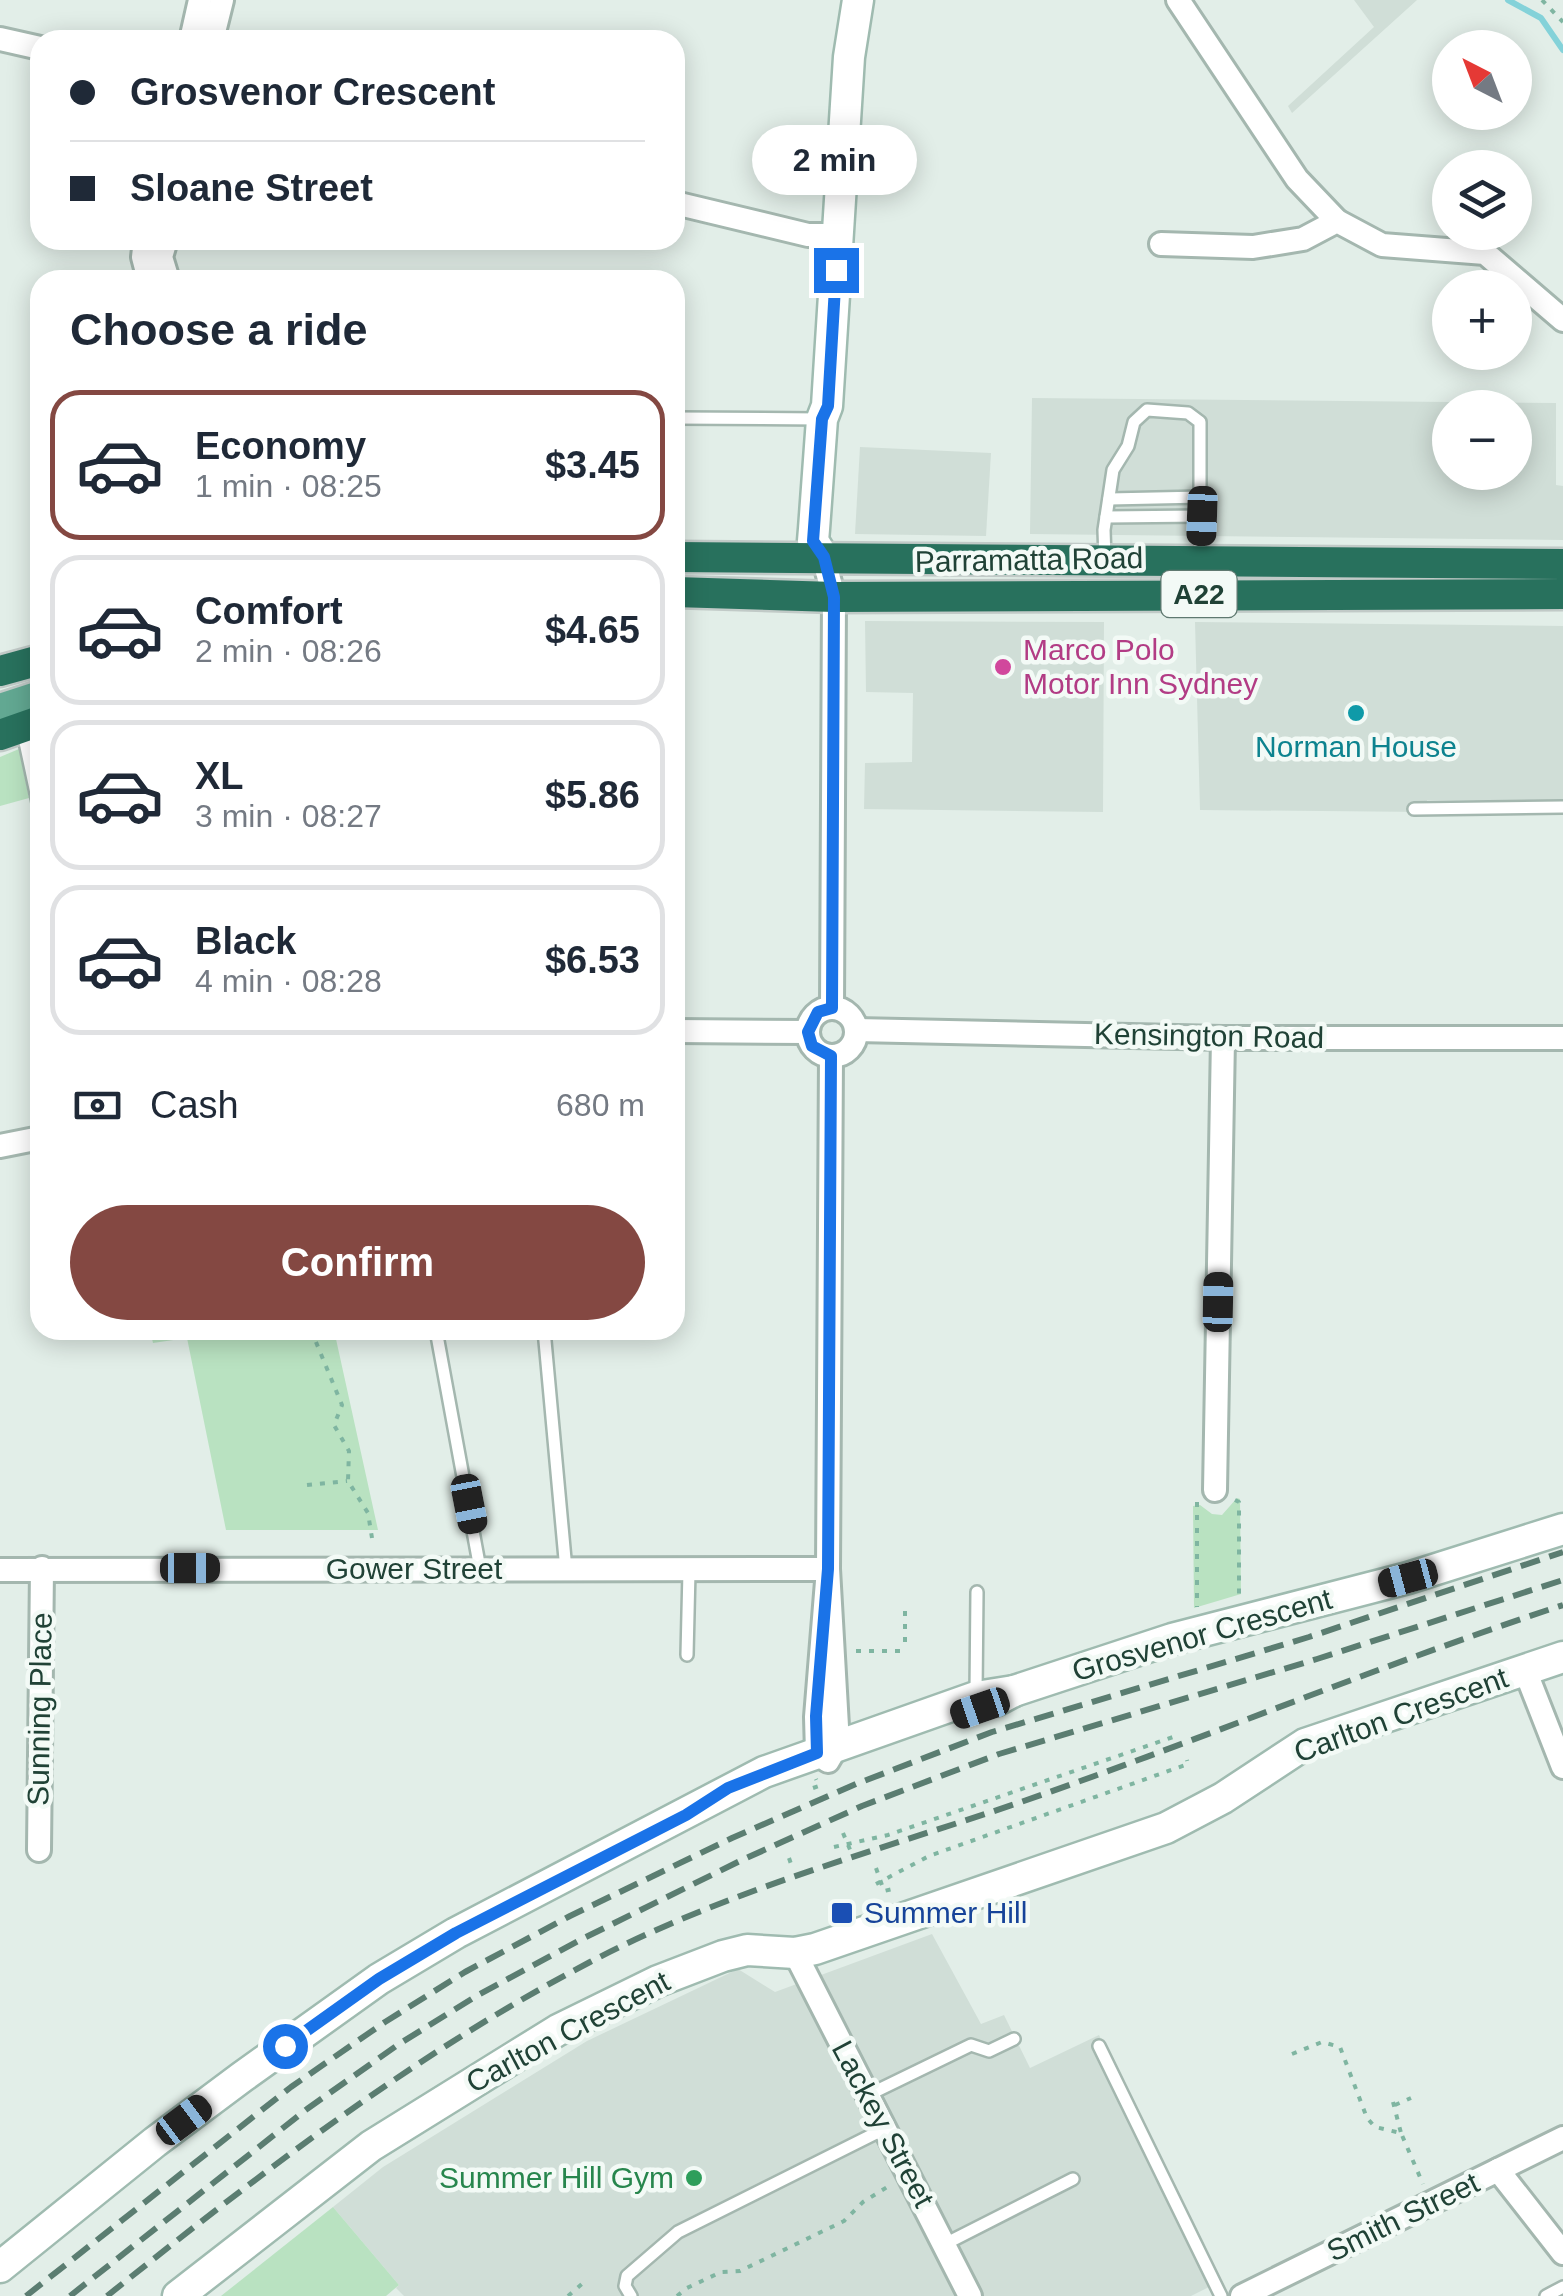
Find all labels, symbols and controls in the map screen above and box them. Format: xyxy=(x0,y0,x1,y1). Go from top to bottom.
north arrow xyxy=(1432,30,1532,130)
map controls xyxy=(1432,30,1532,490)
text: Grosvenor Crescent xyxy=(130,71,495,113)
callout: 2 min xyxy=(754,125,918,195)
text: 2 min xyxy=(793,142,876,178)
button: layers xyxy=(1432,150,1532,250)
text: Sloane Street xyxy=(130,167,373,209)
route end xyxy=(814,248,859,293)
button: + xyxy=(1432,270,1532,370)
text: Choose a ride xyxy=(70,304,368,355)
button: − xyxy=(1432,390,1532,490)
icon: car xyxy=(75,420,165,510)
text: Economy xyxy=(195,425,366,467)
text: $3.45 xyxy=(545,444,640,486)
text: 1 min · 08:25 xyxy=(195,468,382,504)
car xyxy=(1186,485,1218,547)
street label: Parramatta Road xyxy=(914,541,1143,578)
road number: A22 xyxy=(1162,571,1236,617)
icon: car xyxy=(75,585,165,675)
text: Comfort xyxy=(195,590,343,632)
text: $4.65 xyxy=(545,609,640,651)
text: 2 min · 08:26 xyxy=(195,633,382,669)
place label: Marco Polo Motor Inn Sydney xyxy=(1023,633,1258,700)
marker: Marco Polo Motor Inn Sydney xyxy=(992,656,1014,678)
marker: Norman House xyxy=(1345,702,1367,724)
place label: Norman House xyxy=(1255,730,1457,763)
icon: car xyxy=(75,750,165,840)
text: XL xyxy=(195,755,244,797)
text: $5.86 xyxy=(545,774,640,816)
text: 3 min · 08:27 xyxy=(195,798,382,834)
icon: car xyxy=(75,915,165,1005)
text: Black xyxy=(195,920,296,962)
text: $6.53 xyxy=(545,939,640,981)
text: 4 min · 08:28 xyxy=(195,963,382,999)
street label: Kensington Road xyxy=(1094,1017,1324,1054)
icon: cash xyxy=(70,1078,125,1133)
text: Cash xyxy=(150,1084,239,1126)
text: 680 m xyxy=(556,1087,645,1123)
button: Confirm xyxy=(70,1205,645,1320)
car xyxy=(1202,1272,1234,1332)
car xyxy=(449,1472,489,1536)
street label: Gower Street xyxy=(326,1552,503,1585)
car xyxy=(160,1553,220,1583)
car xyxy=(1375,1556,1441,1600)
street label: Grosvenor Crescent xyxy=(1068,1581,1336,1687)
street label: Sunning Place xyxy=(21,1612,58,1806)
street label: Carlton Crescent xyxy=(1289,1660,1513,1769)
car xyxy=(947,1684,1013,1732)
place label: Summer Hill xyxy=(864,1896,1027,1929)
marker: Summer Hill xyxy=(829,1900,855,1926)
street label: Carlton Crescent xyxy=(461,1964,675,2099)
route start xyxy=(263,2024,308,2069)
street label: Lackey Street xyxy=(826,2035,941,2213)
car xyxy=(151,2090,217,2150)
place label: Summer Hill Gym xyxy=(439,2161,674,2194)
street label: Smith Street xyxy=(1321,2165,1485,2268)
marker: Summer Hill Gym xyxy=(683,2167,705,2189)

